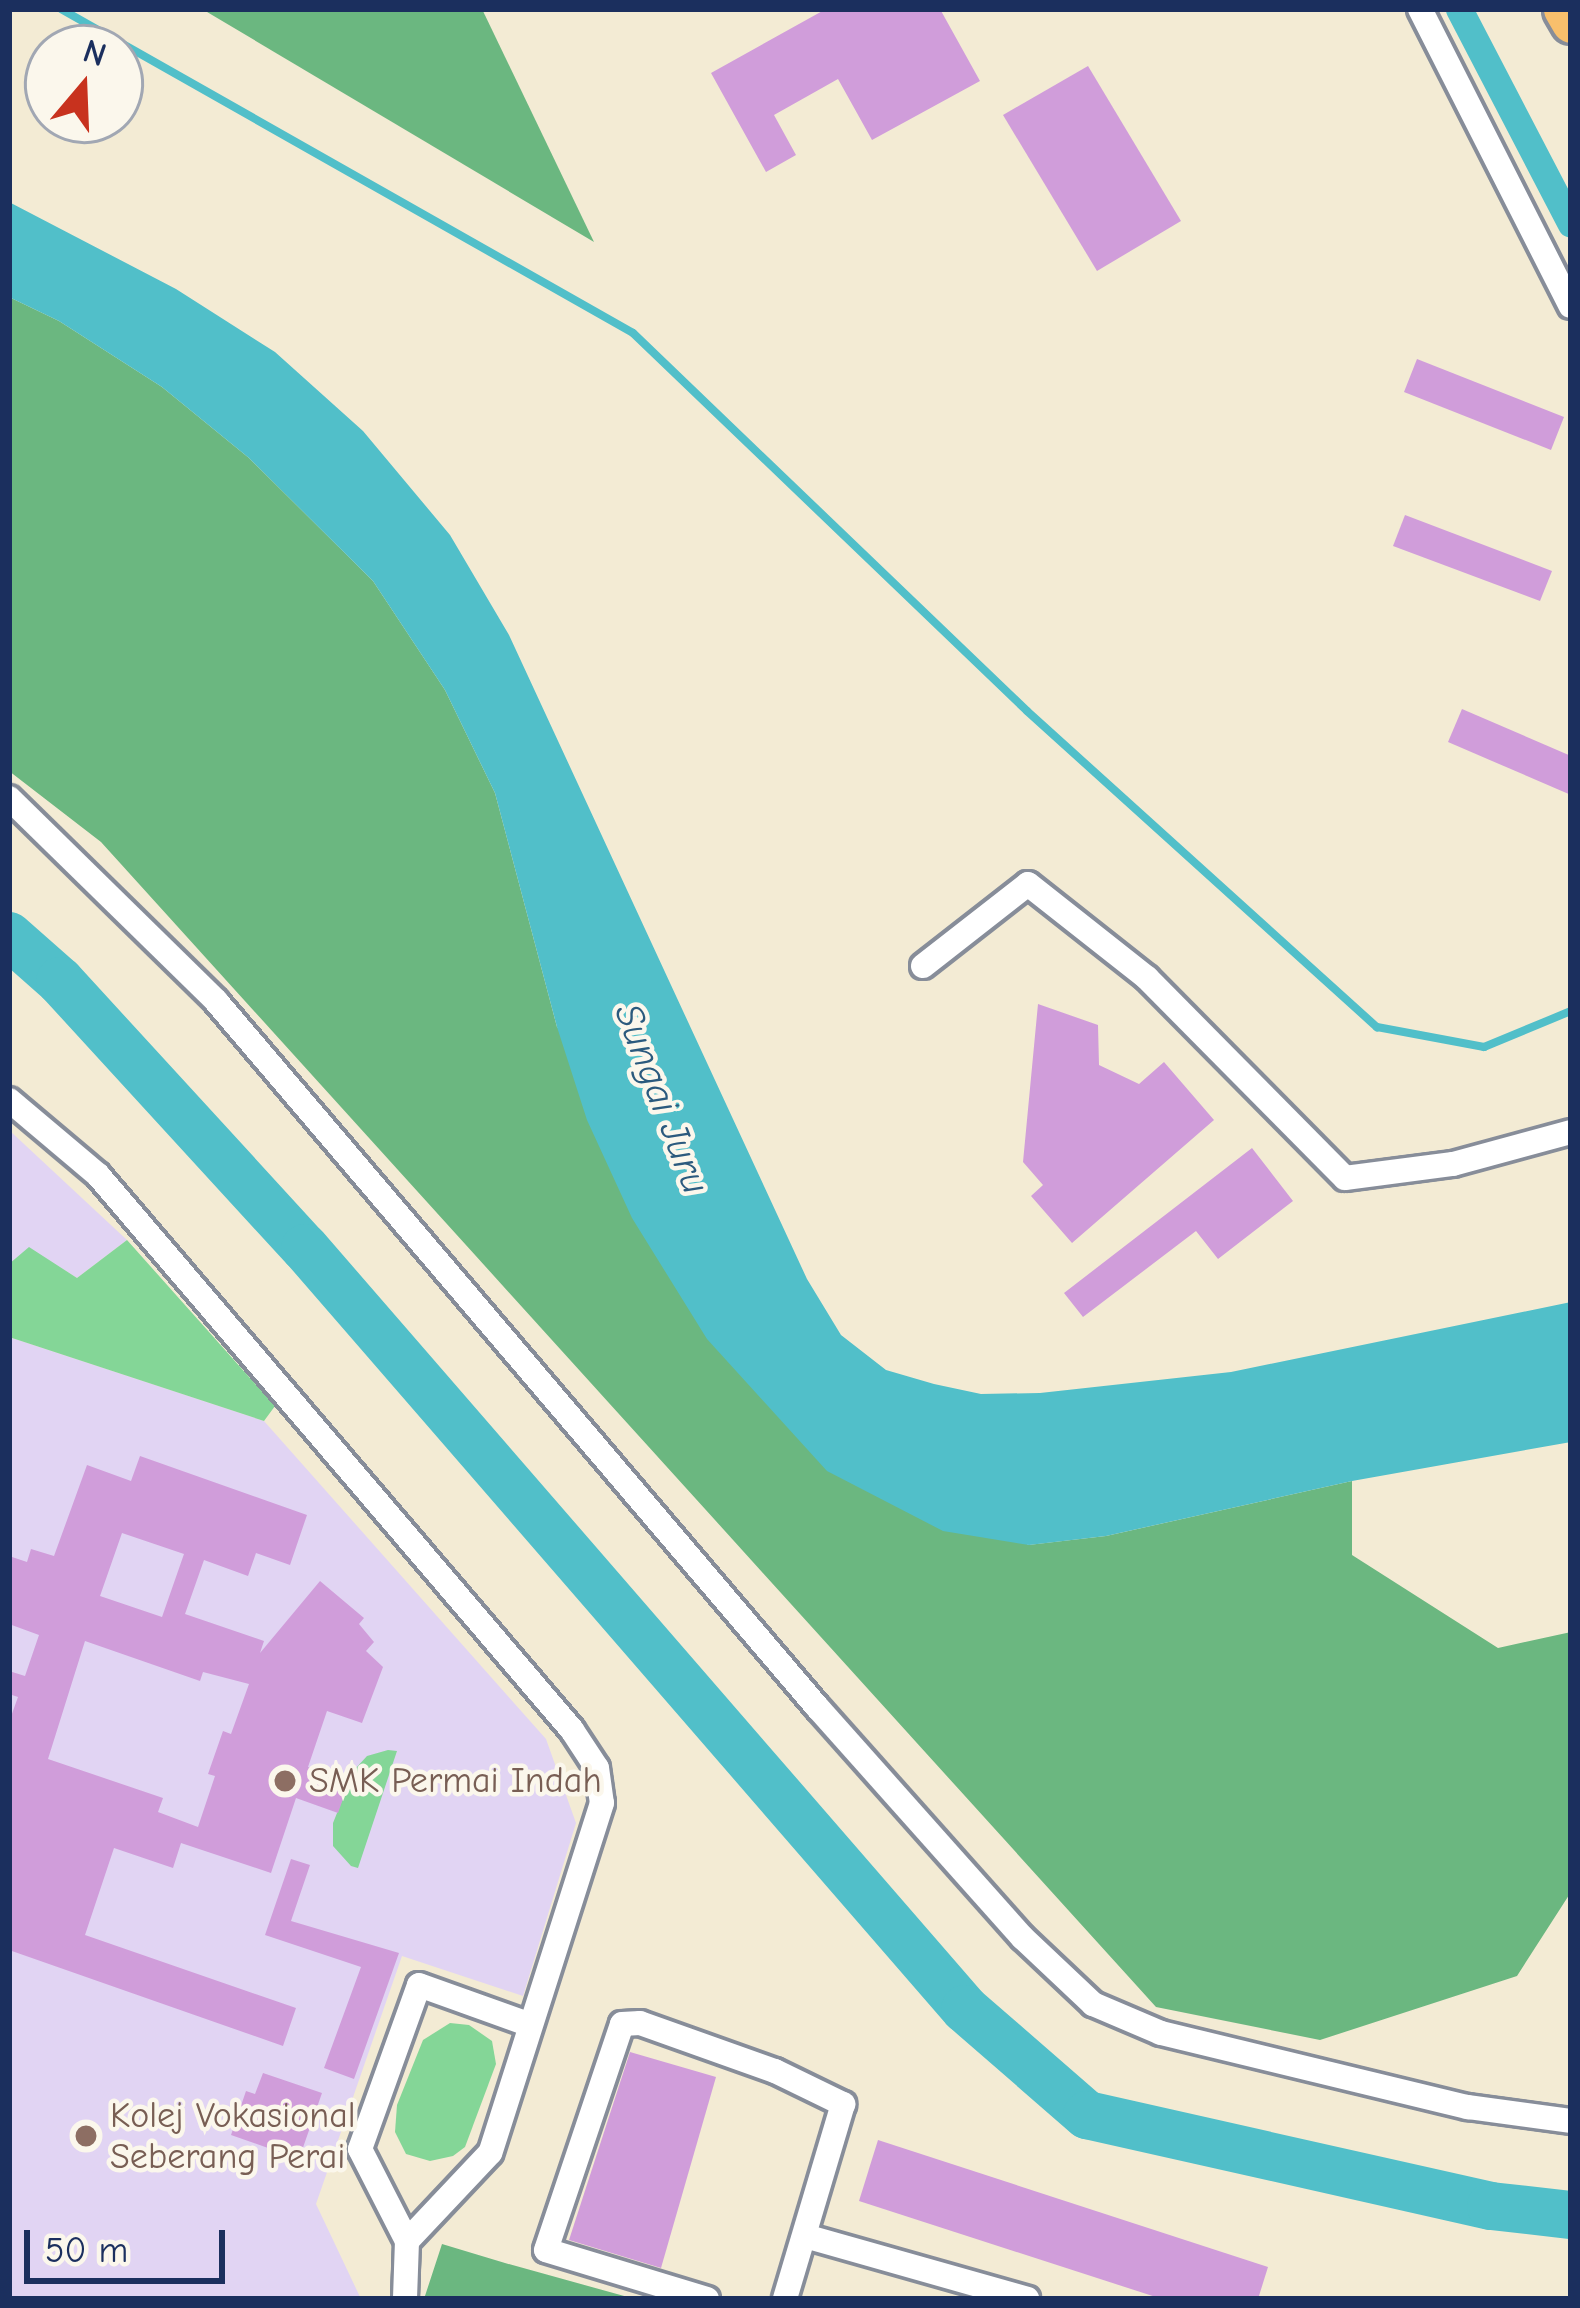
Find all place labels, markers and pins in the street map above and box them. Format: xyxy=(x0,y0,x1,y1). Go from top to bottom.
place label: SMK Permai Indah xyxy=(309,1759,602,1803)
marker: SMK Permai Indah xyxy=(272,1768,298,1794)
place label: Kolej Vokasional Seberang Perai xyxy=(110,2093,356,2178)
marker: Kolej Vokasional Seberang Perai xyxy=(73,2123,99,2149)

